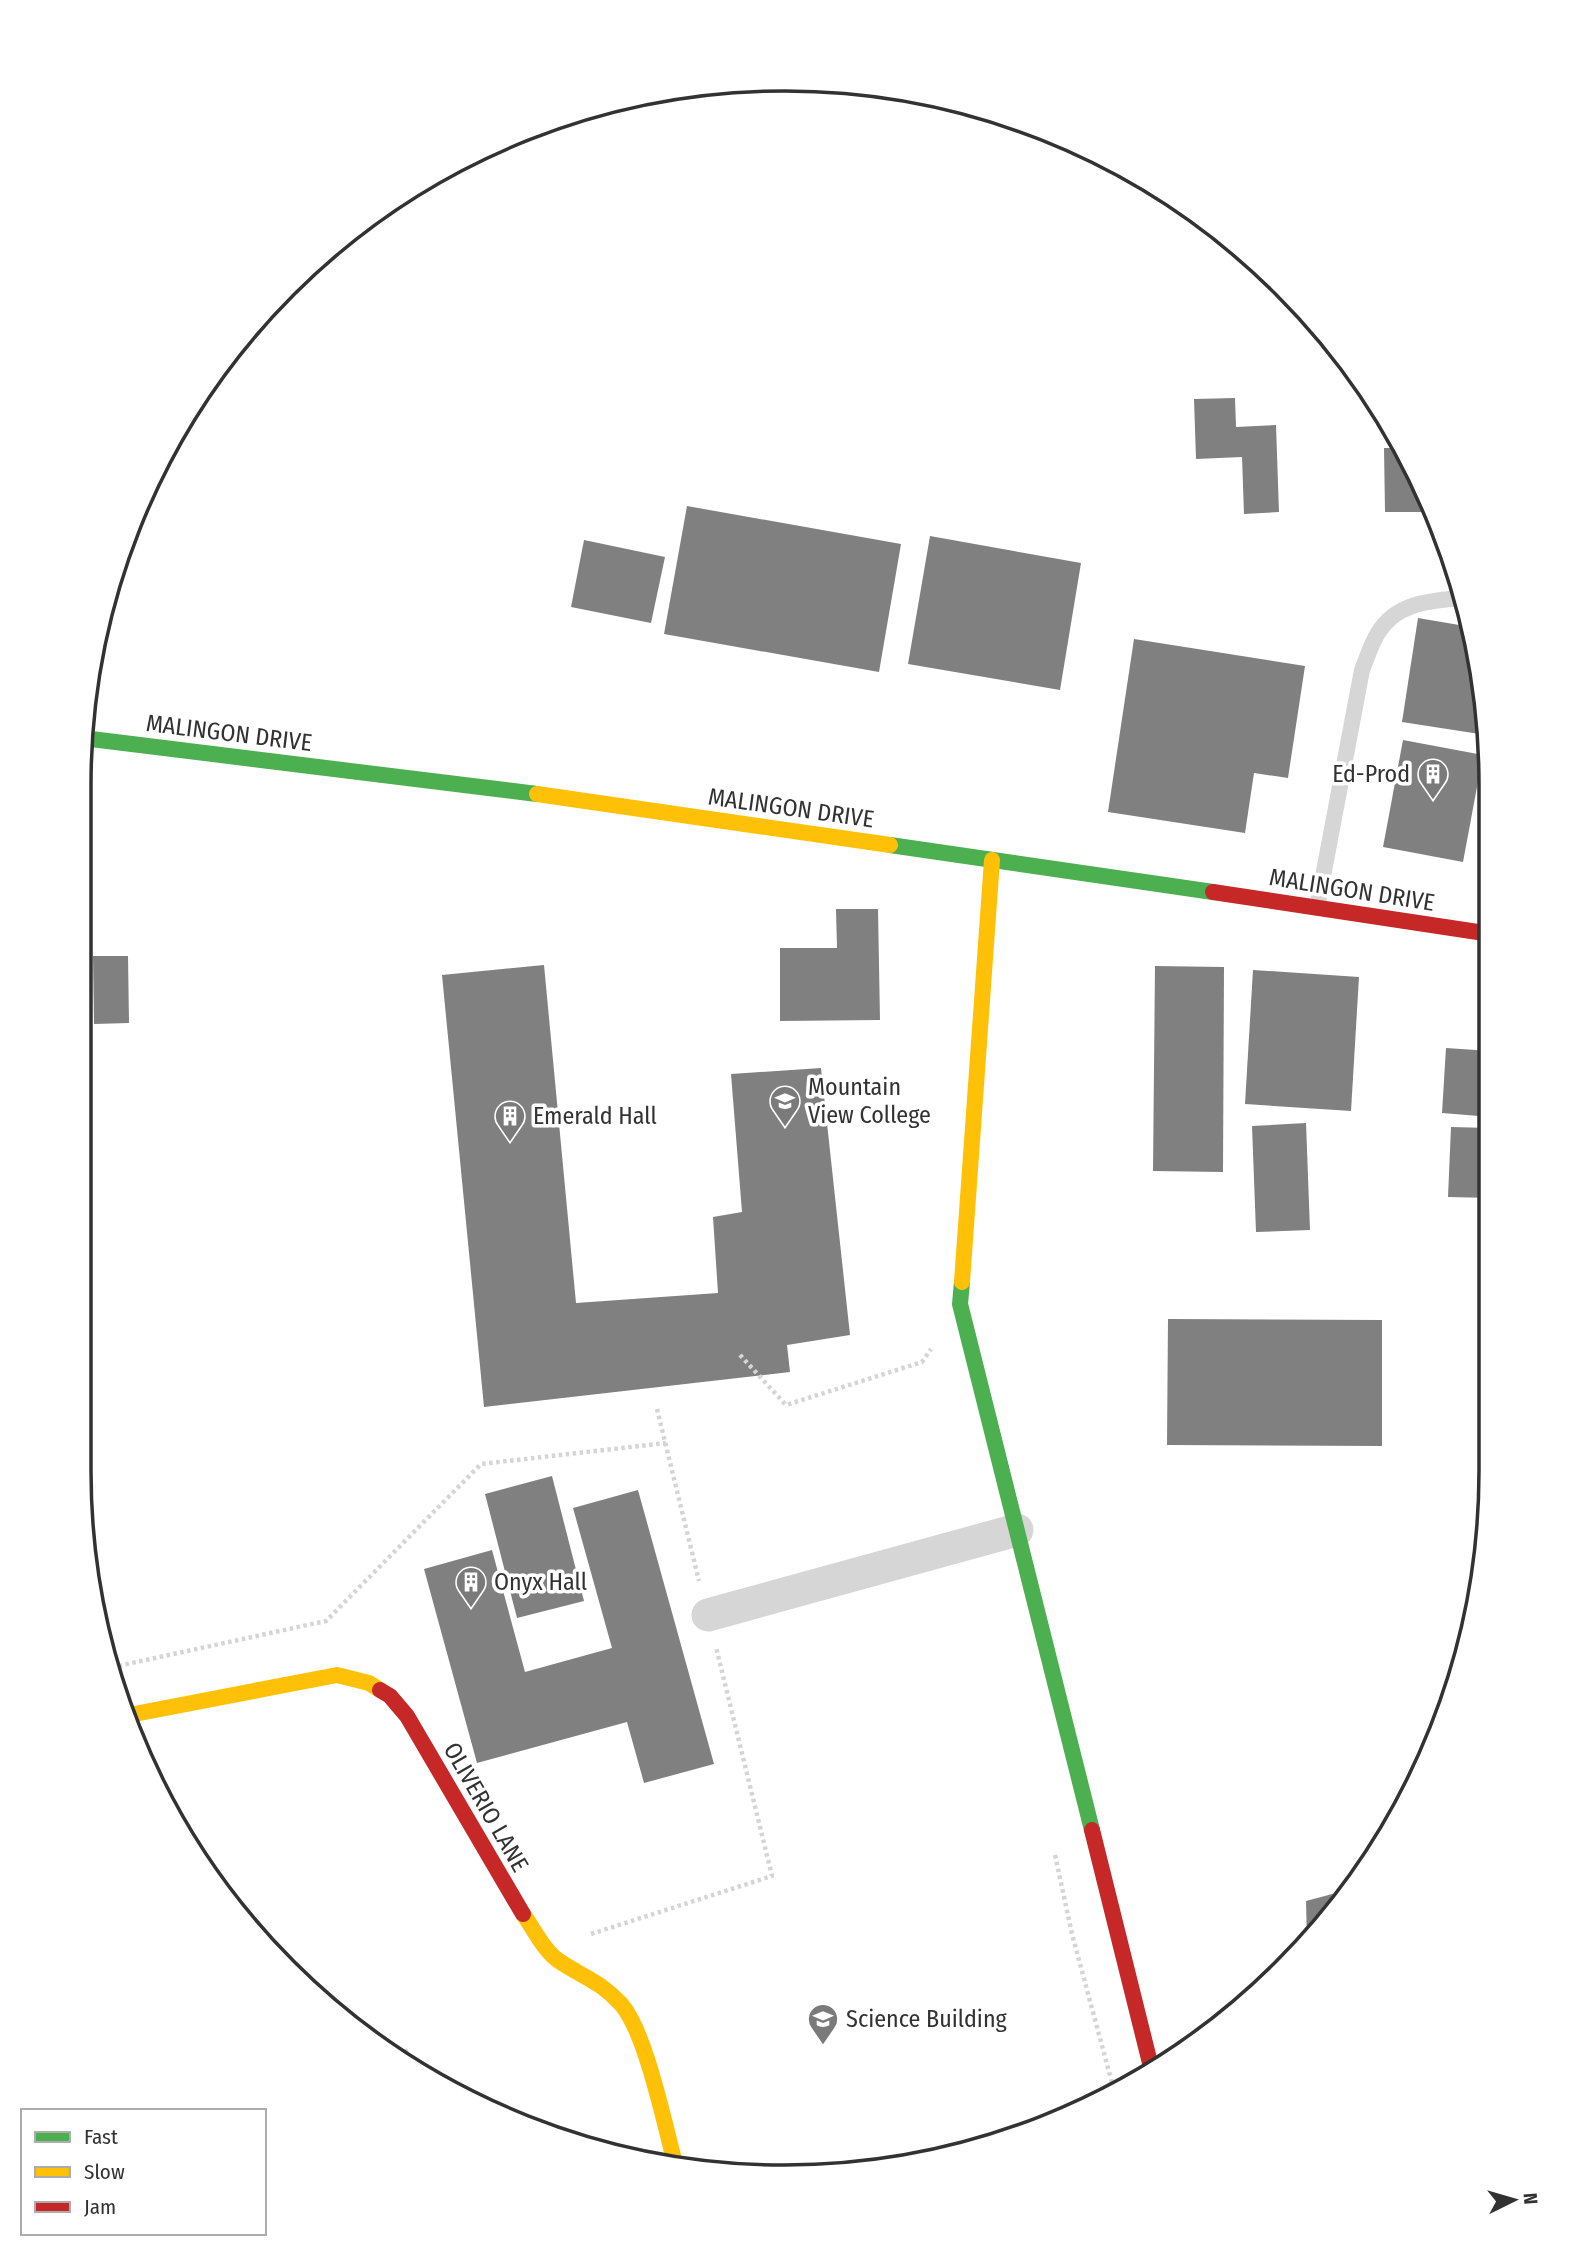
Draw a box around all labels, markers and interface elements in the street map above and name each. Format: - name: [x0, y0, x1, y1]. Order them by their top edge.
- street label: MALINGON DRIVE: [144, 709, 314, 757]
- building icon: Ed-Prod: [1416, 757, 1450, 801]
- place label: Ed-Prod: [1332, 760, 1410, 788]
- street label: MALINGON DRIVE: [706, 783, 876, 833]
- street label: MALINGON DRIVE: [1267, 863, 1437, 917]
- place label: Mountain View College: [808, 1073, 931, 1129]
- school or university icon: Mountain View College: [768, 1084, 802, 1128]
- building icon: Emerald Hall: [493, 1099, 527, 1143]
- place label: Emerald Hall: [533, 1102, 657, 1130]
- building icon: Onyx Hall: [454, 1565, 488, 1609]
- place label: Onyx Hall: [494, 1568, 587, 1596]
- street label: OLIVERIO LANE: [438, 1737, 534, 1877]
- school or university icon: Science Building: [806, 2002, 840, 2046]
- place label: Science Building: [846, 2005, 1008, 2033]
- legend: [21, 2109, 266, 2235]
- text: Fast: [84, 2124, 118, 2150]
- text: Slow: [84, 2159, 125, 2185]
- north arrow: [1479, 2165, 1549, 2235]
- text: N: [1518, 2192, 1542, 2205]
- text: Jam: [84, 2194, 116, 2220]

